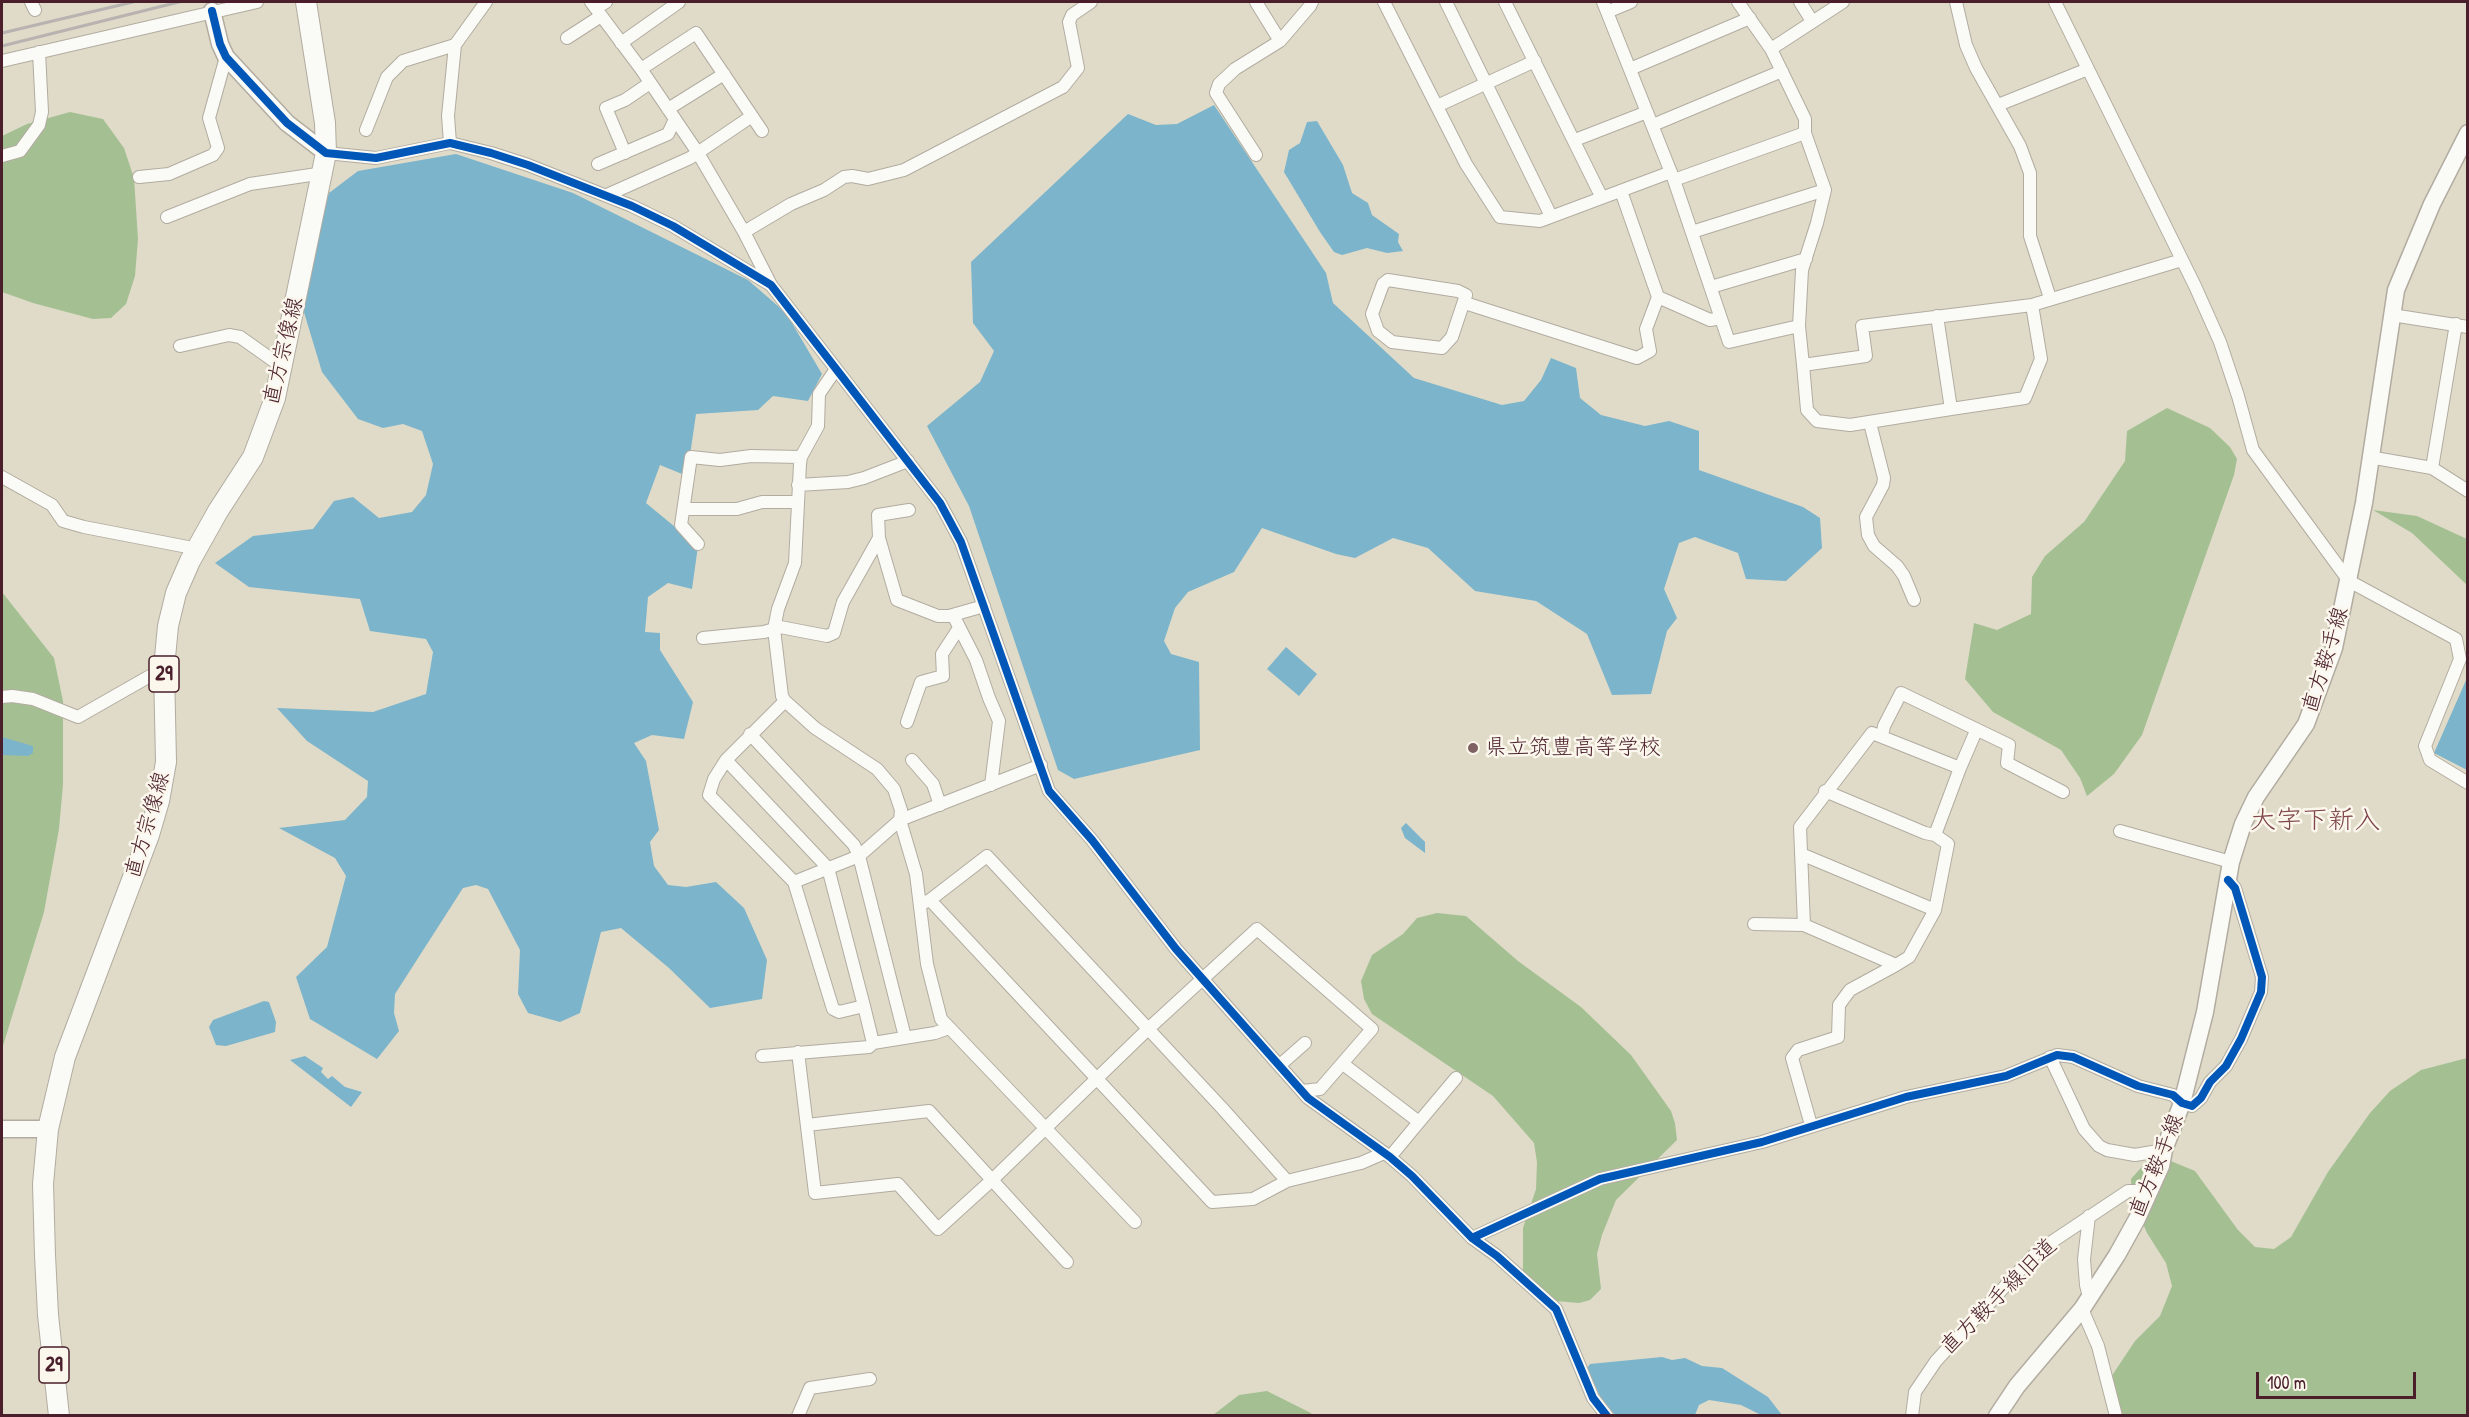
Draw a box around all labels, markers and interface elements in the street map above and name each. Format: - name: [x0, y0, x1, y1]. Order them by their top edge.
- street label: 直方宗像線: [259, 294, 309, 408]
- street label: 直方鞍手線: [2297, 604, 2355, 716]
- road number: 29: [149, 656, 179, 692]
- place label: 県立筑豊高等学校: [1485, 735, 1661, 761]
- marker: 県立筑豊高等学校: [1466, 741, 1480, 755]
- street label: 直方宗像線: [120, 768, 176, 882]
- district label: 大字下新入: [2250, 805, 2380, 837]
- street label: 直方鞍手線: [2124, 1110, 2190, 1222]
- street label: 直方鞍手線旧道: [1935, 1233, 2063, 1361]
- road number: 29: [39, 1347, 69, 1383]
- scale bar: [2259, 1360, 2420, 1398]
- text: 100 m: [2267, 1370, 2306, 1395]

